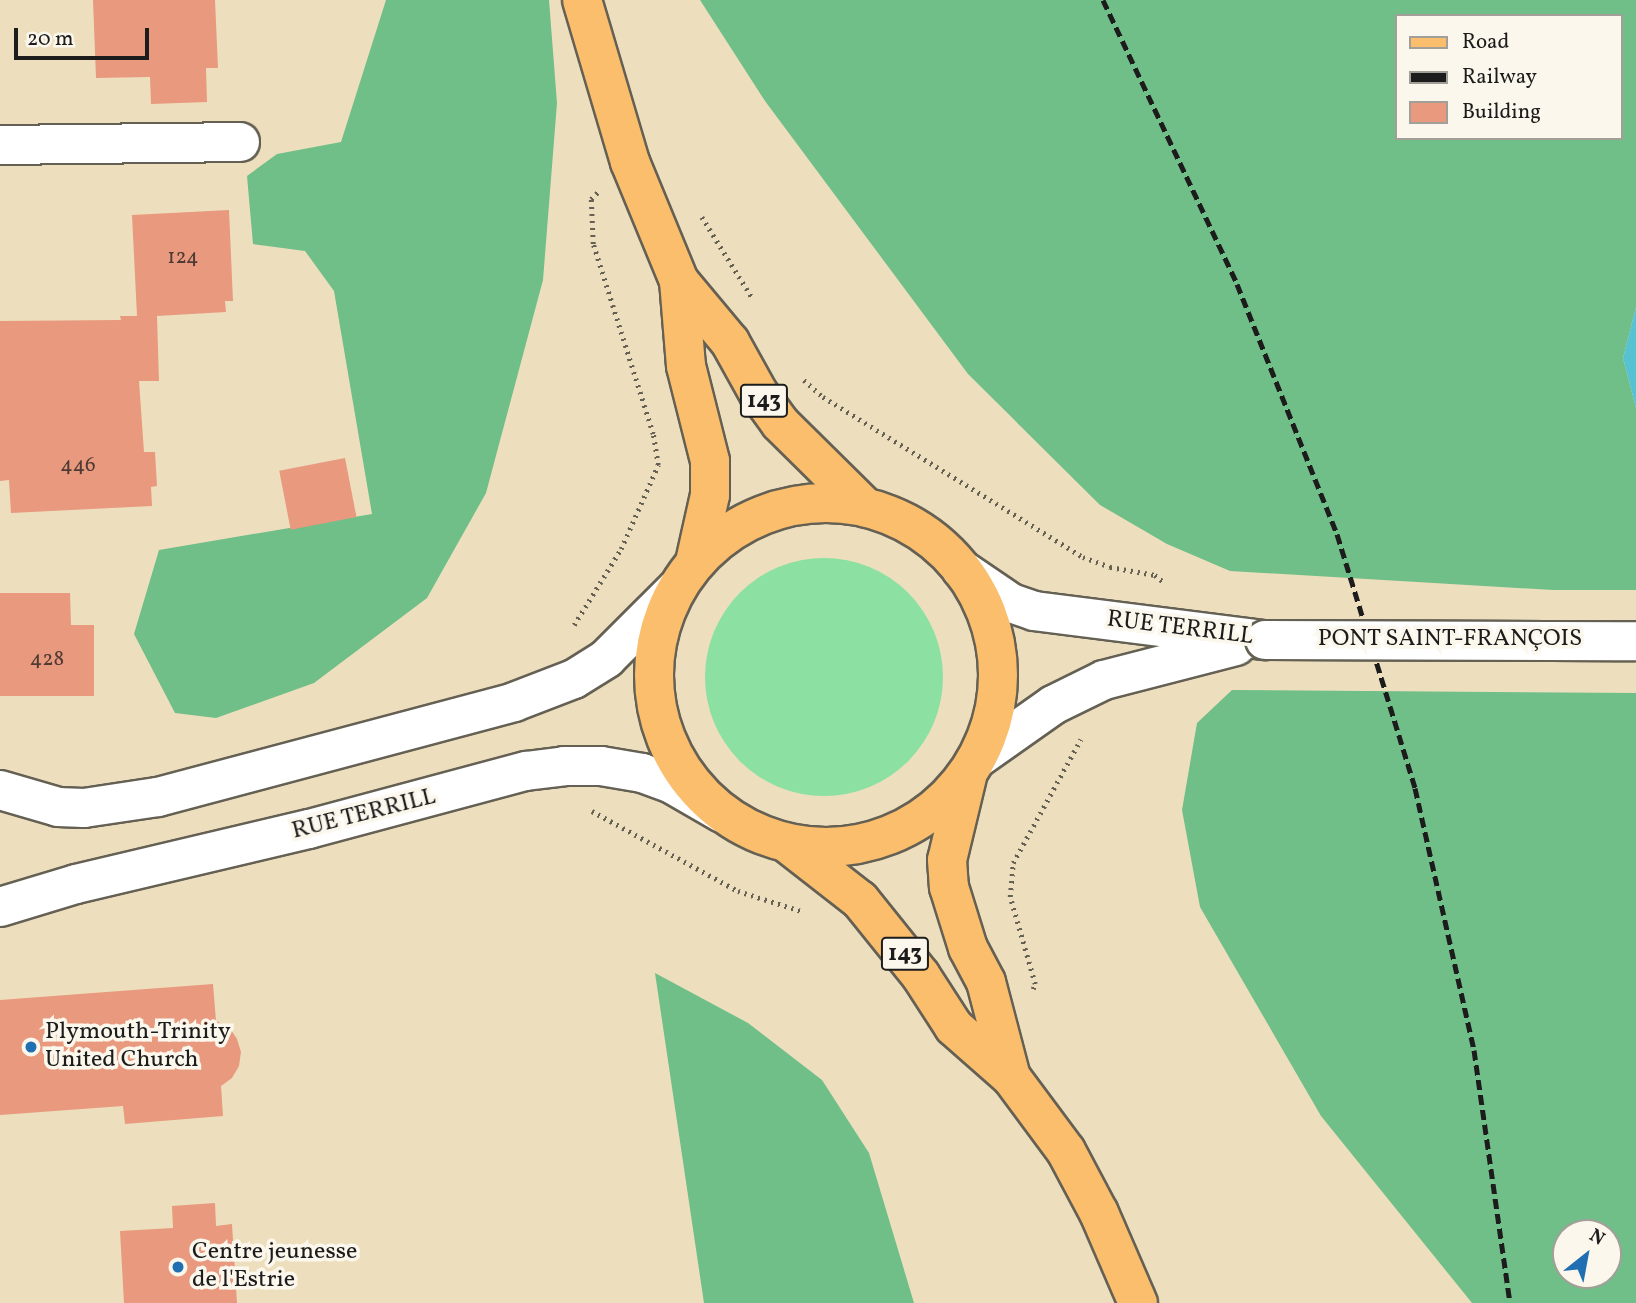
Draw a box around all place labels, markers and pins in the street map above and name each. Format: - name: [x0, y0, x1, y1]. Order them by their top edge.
- place label: Plymouth-Trinity United Church: [45, 1019, 231, 1075]
- marker: Plymouth-Trinity United Church: [23, 1039, 39, 1055]
- place label: Centre jeunesse de l'Estrie: [192, 1239, 357, 1295]
- marker: Centre jeunesse de l'Estrie: [170, 1259, 186, 1275]

